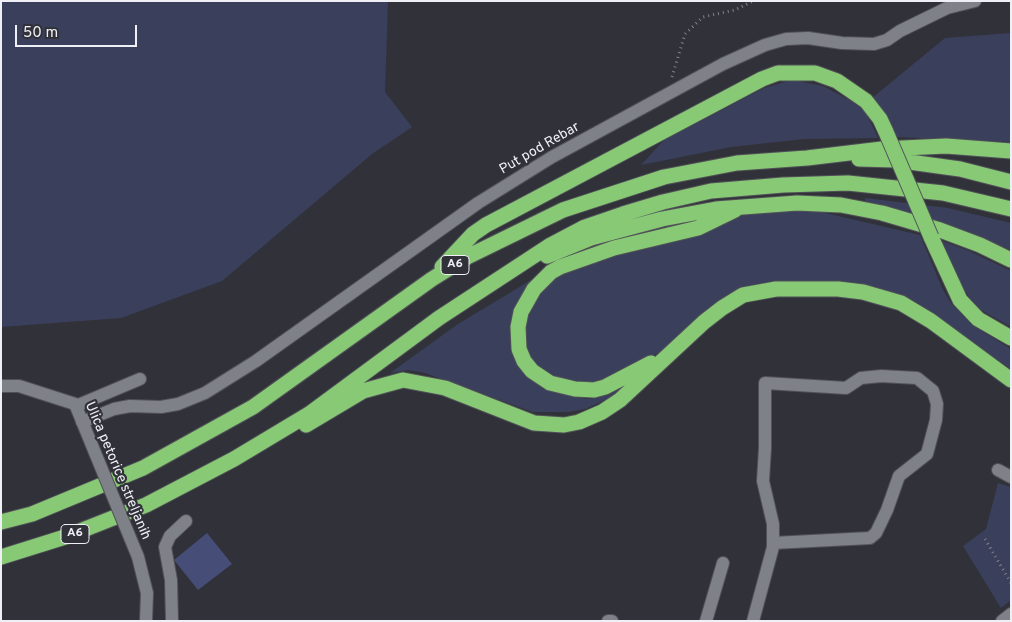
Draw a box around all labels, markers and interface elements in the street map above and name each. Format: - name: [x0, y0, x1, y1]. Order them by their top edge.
- scale bar: [18, 15, 140, 47]
- text: 50 m: [23, 24, 58, 43]
- street label: Put pod Rebar: [497, 119, 583, 179]
- road number: A6: [441, 256, 469, 274]
- street label: Ulica petorice streljanih: [80, 400, 154, 542]
- road number: A6: [61, 524, 89, 544]

